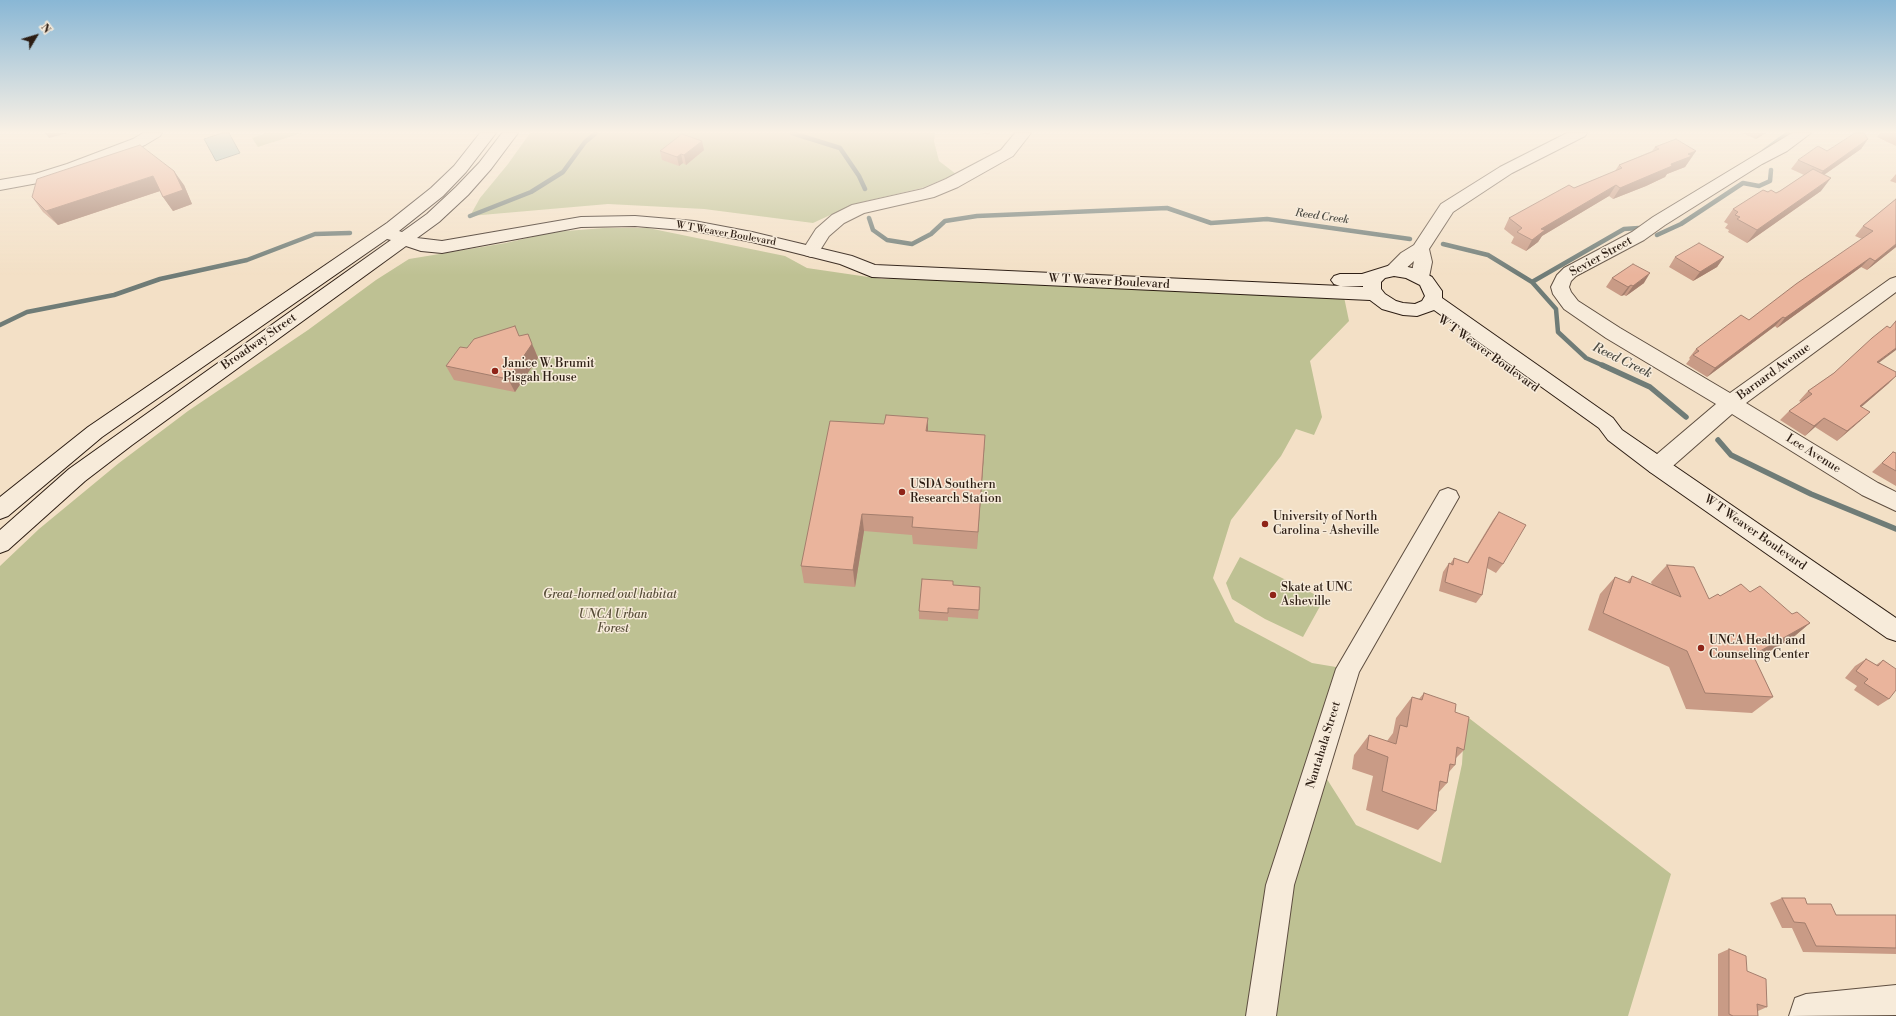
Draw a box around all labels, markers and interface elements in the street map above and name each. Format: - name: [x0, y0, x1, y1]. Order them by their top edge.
- north arrow: [16, 16, 56, 56]
- text: N: [37, 21, 54, 36]
- water label: Reed Creek: [1294, 207, 1350, 227]
- street label: W T Weaver Boulevard: [675, 219, 777, 249]
- street label: Sevier Street: [1567, 234, 1635, 280]
- street label: W T Weaver Boulevard: [1048, 272, 1170, 292]
- street label: Broadway Street: [219, 311, 299, 373]
- street label: W T Weaver Boulevard: [1435, 312, 1541, 396]
- water label: Reed Creek: [1590, 340, 1654, 382]
- street label: Barnard Avenue: [1735, 341, 1813, 403]
- place label: Janice W. Brumit Pisgah House: [503, 357, 594, 385]
- marker: Janice W. Brumit Pisgah House: [490, 366, 500, 376]
- street label: Lee Avenue: [1783, 431, 1843, 477]
- place label: USDA Southern Research Station: [910, 478, 1002, 506]
- marker: USDA Southern Research Station: [897, 487, 907, 497]
- street label: W T Weaver Boulevard: [1701, 492, 1809, 574]
- place label: University of North Carolina - Asheville: [1273, 510, 1379, 538]
- marker: University of North Carolina - Asheville: [1260, 519, 1270, 529]
- place label: Skate at UNC Asheville: [1281, 581, 1352, 609]
- park label: Great-horned owl habitat: [543, 588, 677, 602]
- marker: Skate at UNC Asheville: [1268, 590, 1278, 600]
- park label: UNCA Urban Forest: [579, 608, 647, 636]
- place label: UNCA Health and Counseling Center: [1709, 634, 1809, 662]
- marker: UNCA Health and Counseling Center: [1696, 643, 1706, 653]
- street label: Nantahala Street: [1304, 700, 1344, 790]

